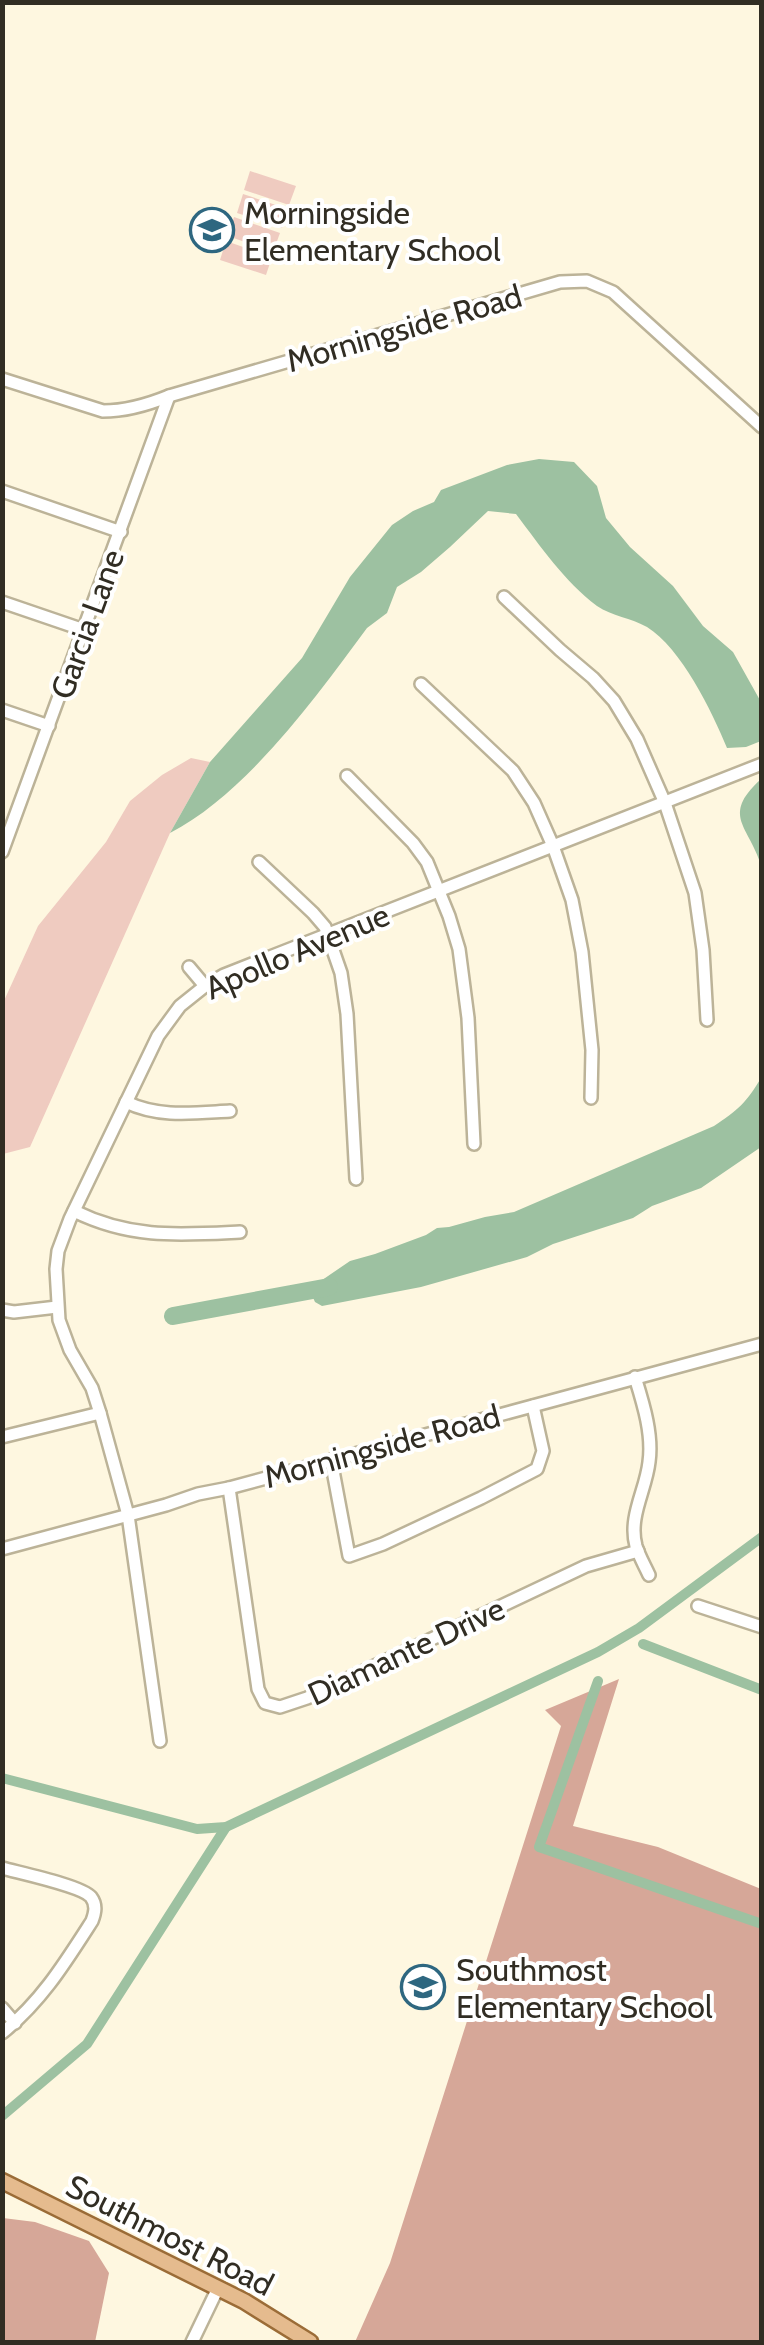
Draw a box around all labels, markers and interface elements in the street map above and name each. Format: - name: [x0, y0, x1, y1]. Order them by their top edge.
- place label: Morningside Elementary School: [244, 193, 501, 269]
- school or university icon: Morningside Elementary School: [189, 207, 235, 253]
- street label: Morningside Road: [282, 276, 526, 380]
- street label: Garcia Lane: [42, 544, 132, 704]
- street label: Apollo Avenue: [199, 895, 395, 1007]
- street label: Morningside Road: [260, 1396, 504, 1496]
- street label: Diamante Drive: [302, 1588, 510, 1714]
- place label: Southmost Elementary School: [456, 1950, 713, 2026]
- school or university icon: Southmost Elementary School: [400, 1964, 446, 2010]
- street label: Southmost Road: [60, 2166, 280, 2304]

